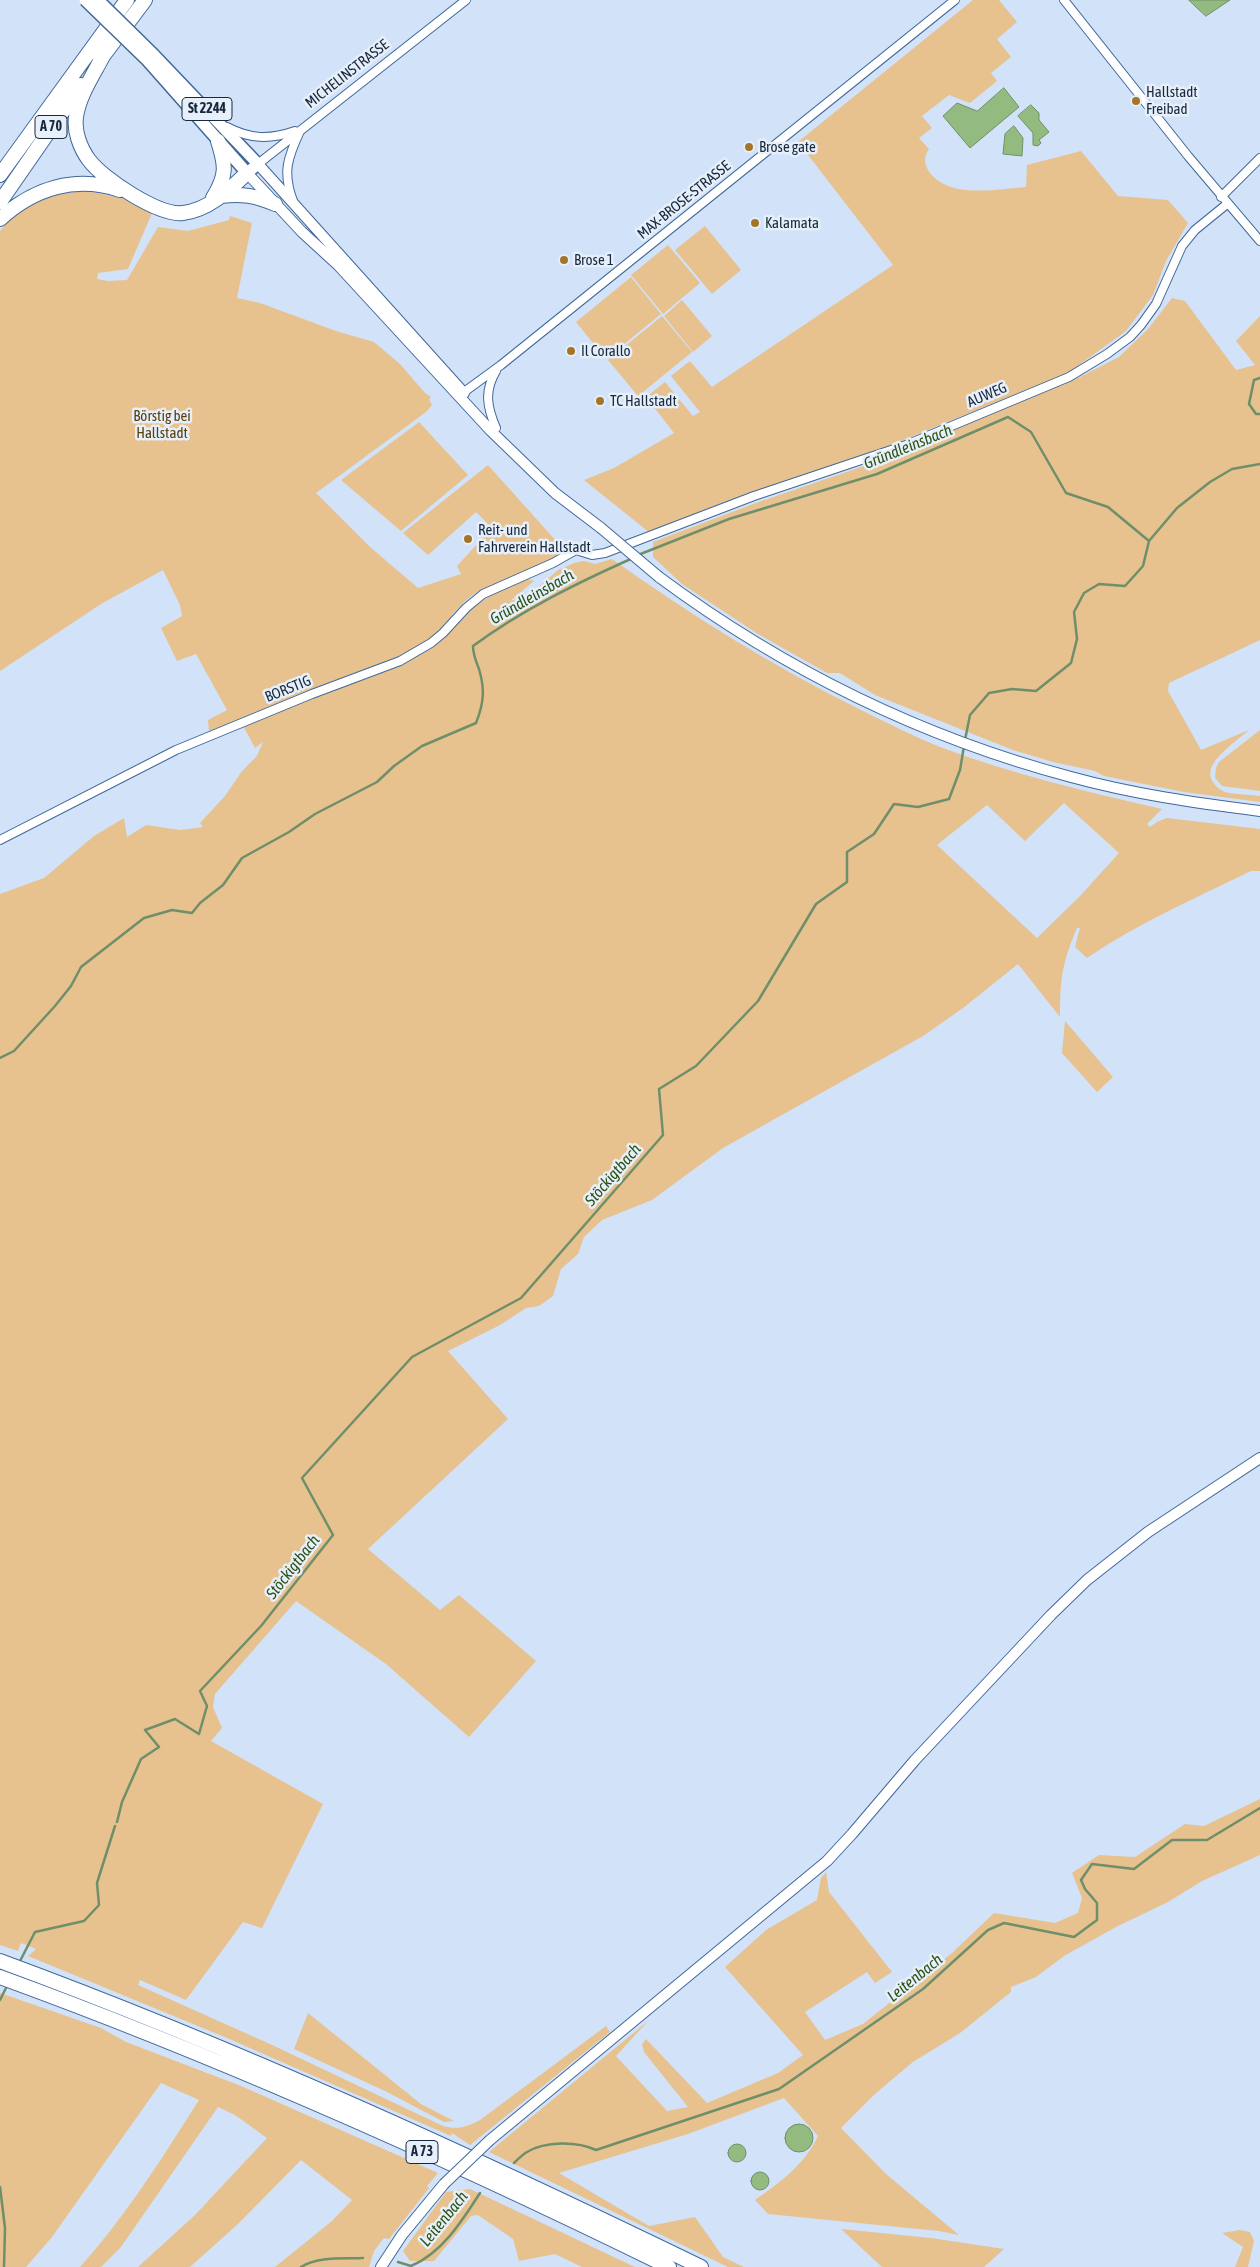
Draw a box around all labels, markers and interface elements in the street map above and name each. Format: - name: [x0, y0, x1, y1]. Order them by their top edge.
- street label: MICHELINSTRASSE: [302, 36, 392, 112]
- place label: Hallstadt Freibad: [1146, 83, 1198, 118]
- marker: Hallstadt Freibad: [1130, 95, 1142, 107]
- road number: St 2244: [182, 98, 232, 120]
- road number: A 70: [35, 115, 67, 138]
- place label: Brose gate: [759, 138, 816, 156]
- marker: Brose gate: [743, 141, 755, 153]
- street label: MAX-BROSE-STRASSE: [634, 157, 734, 243]
- place label: Kalamata: [765, 214, 819, 232]
- marker: Kalamata: [749, 217, 761, 229]
- place label: Brose 1: [574, 251, 614, 269]
- marker: Brose 1: [558, 254, 570, 266]
- place label: Il Corallo: [581, 342, 631, 360]
- marker: Il Corallo: [565, 345, 577, 357]
- street label: AUWEG: [964, 379, 1010, 411]
- place label: TC Hallstadt: [610, 392, 677, 410]
- marker: TC Hallstadt: [594, 395, 606, 407]
- park label: Börstig bei Hallstadt: [133, 407, 191, 442]
- water label: Gründleinsbach: [861, 421, 955, 473]
- place label: Reit- und Fahrverein Hallstadt: [478, 521, 591, 556]
- marker: Reit- und Fahrverein Hallstadt: [462, 533, 474, 545]
- water label: Gründleinsbach: [487, 565, 577, 629]
- street label: BORSTIG: [262, 672, 314, 706]
- water label: Stöckigtbach: [581, 1140, 645, 1210]
- water label: Stöckigtbach: [262, 1531, 324, 1603]
- water label: Leitenbach: [884, 1950, 946, 2006]
- road number: A 73: [406, 2140, 438, 2164]
- water label: Leitenbach: [416, 2188, 472, 2250]

